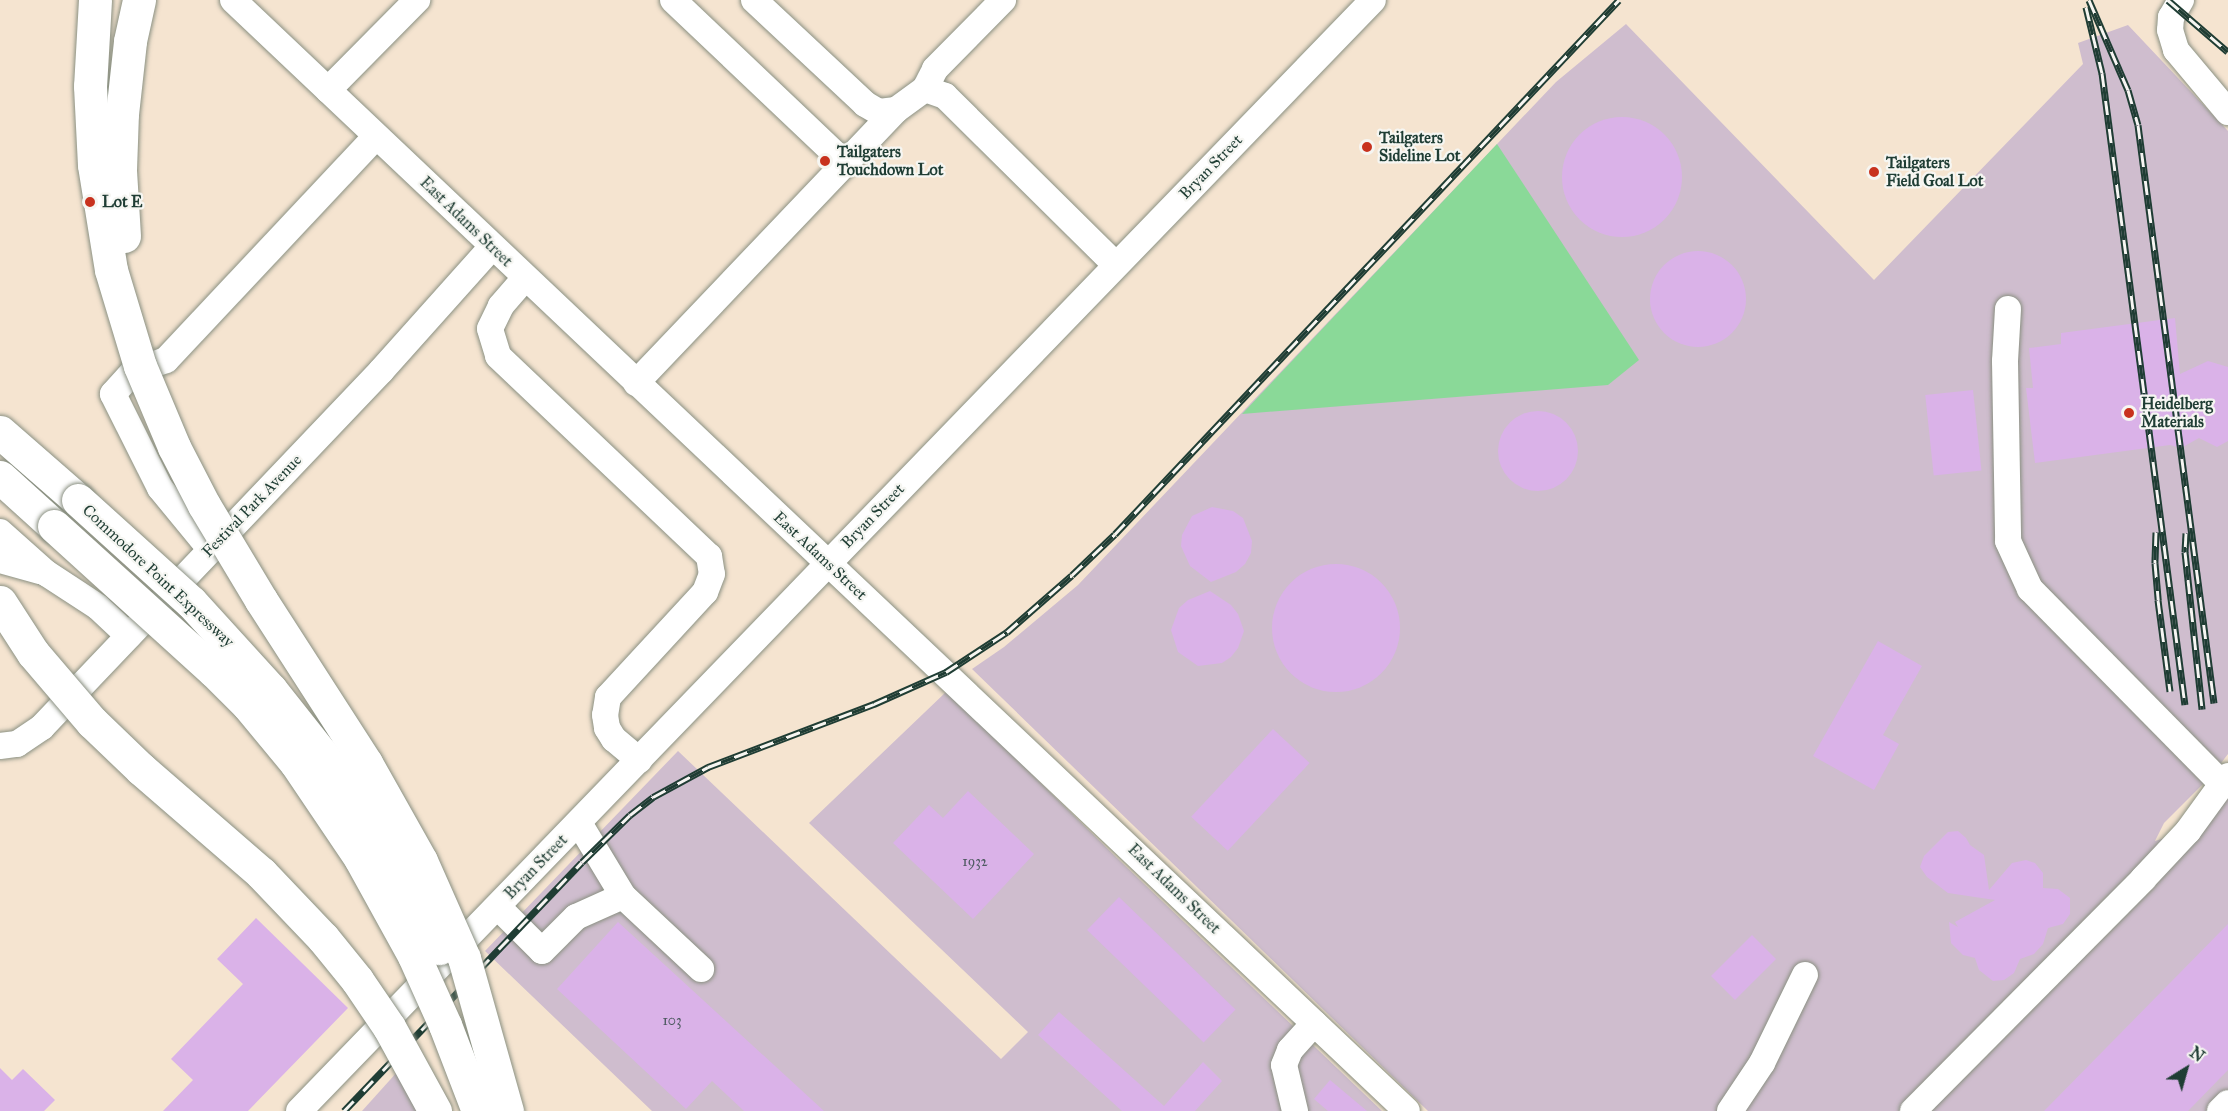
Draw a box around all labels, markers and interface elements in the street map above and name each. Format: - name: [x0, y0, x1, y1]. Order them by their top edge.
- place label: Tailgaters Sideline Lot: [1379, 128, 1460, 166]
- street label: Bryan Street: [1175, 131, 1247, 203]
- marker: Tailgaters Sideline Lot: [1360, 140, 1374, 154]
- place label: Tailgaters Touchdown Lot: [837, 142, 943, 180]
- place label: Tailgaters Field Goal Lot: [1886, 153, 1983, 191]
- marker: Tailgaters Touchdown Lot: [818, 154, 832, 168]
- marker: Tailgaters Field Goal Lot: [1867, 165, 1881, 179]
- street label: East Adams Street: [416, 173, 516, 271]
- place label: Lot E: [102, 192, 143, 212]
- marker: Lot E: [83, 195, 97, 209]
- place label: Heidelberg Materials: [2141, 394, 2213, 432]
- marker: Heidelberg Materials: [2122, 406, 2136, 420]
- street label: Festival Park Avenue: [198, 451, 306, 561]
- street label: Bryan Street: [837, 480, 909, 552]
- street label: Commodore Point Expressway: [78, 501, 238, 651]
- street label: East Adams Street: [769, 508, 871, 604]
- street label: Bryan Street: [500, 831, 572, 903]
- street label: East Adams Street: [1124, 840, 1224, 938]
- house number: 1932: [962, 854, 988, 870]
- house number: 103: [662, 1013, 682, 1029]
- north arrow: [2156, 1039, 2216, 1099]
- text: N: [2186, 1043, 2208, 1066]

